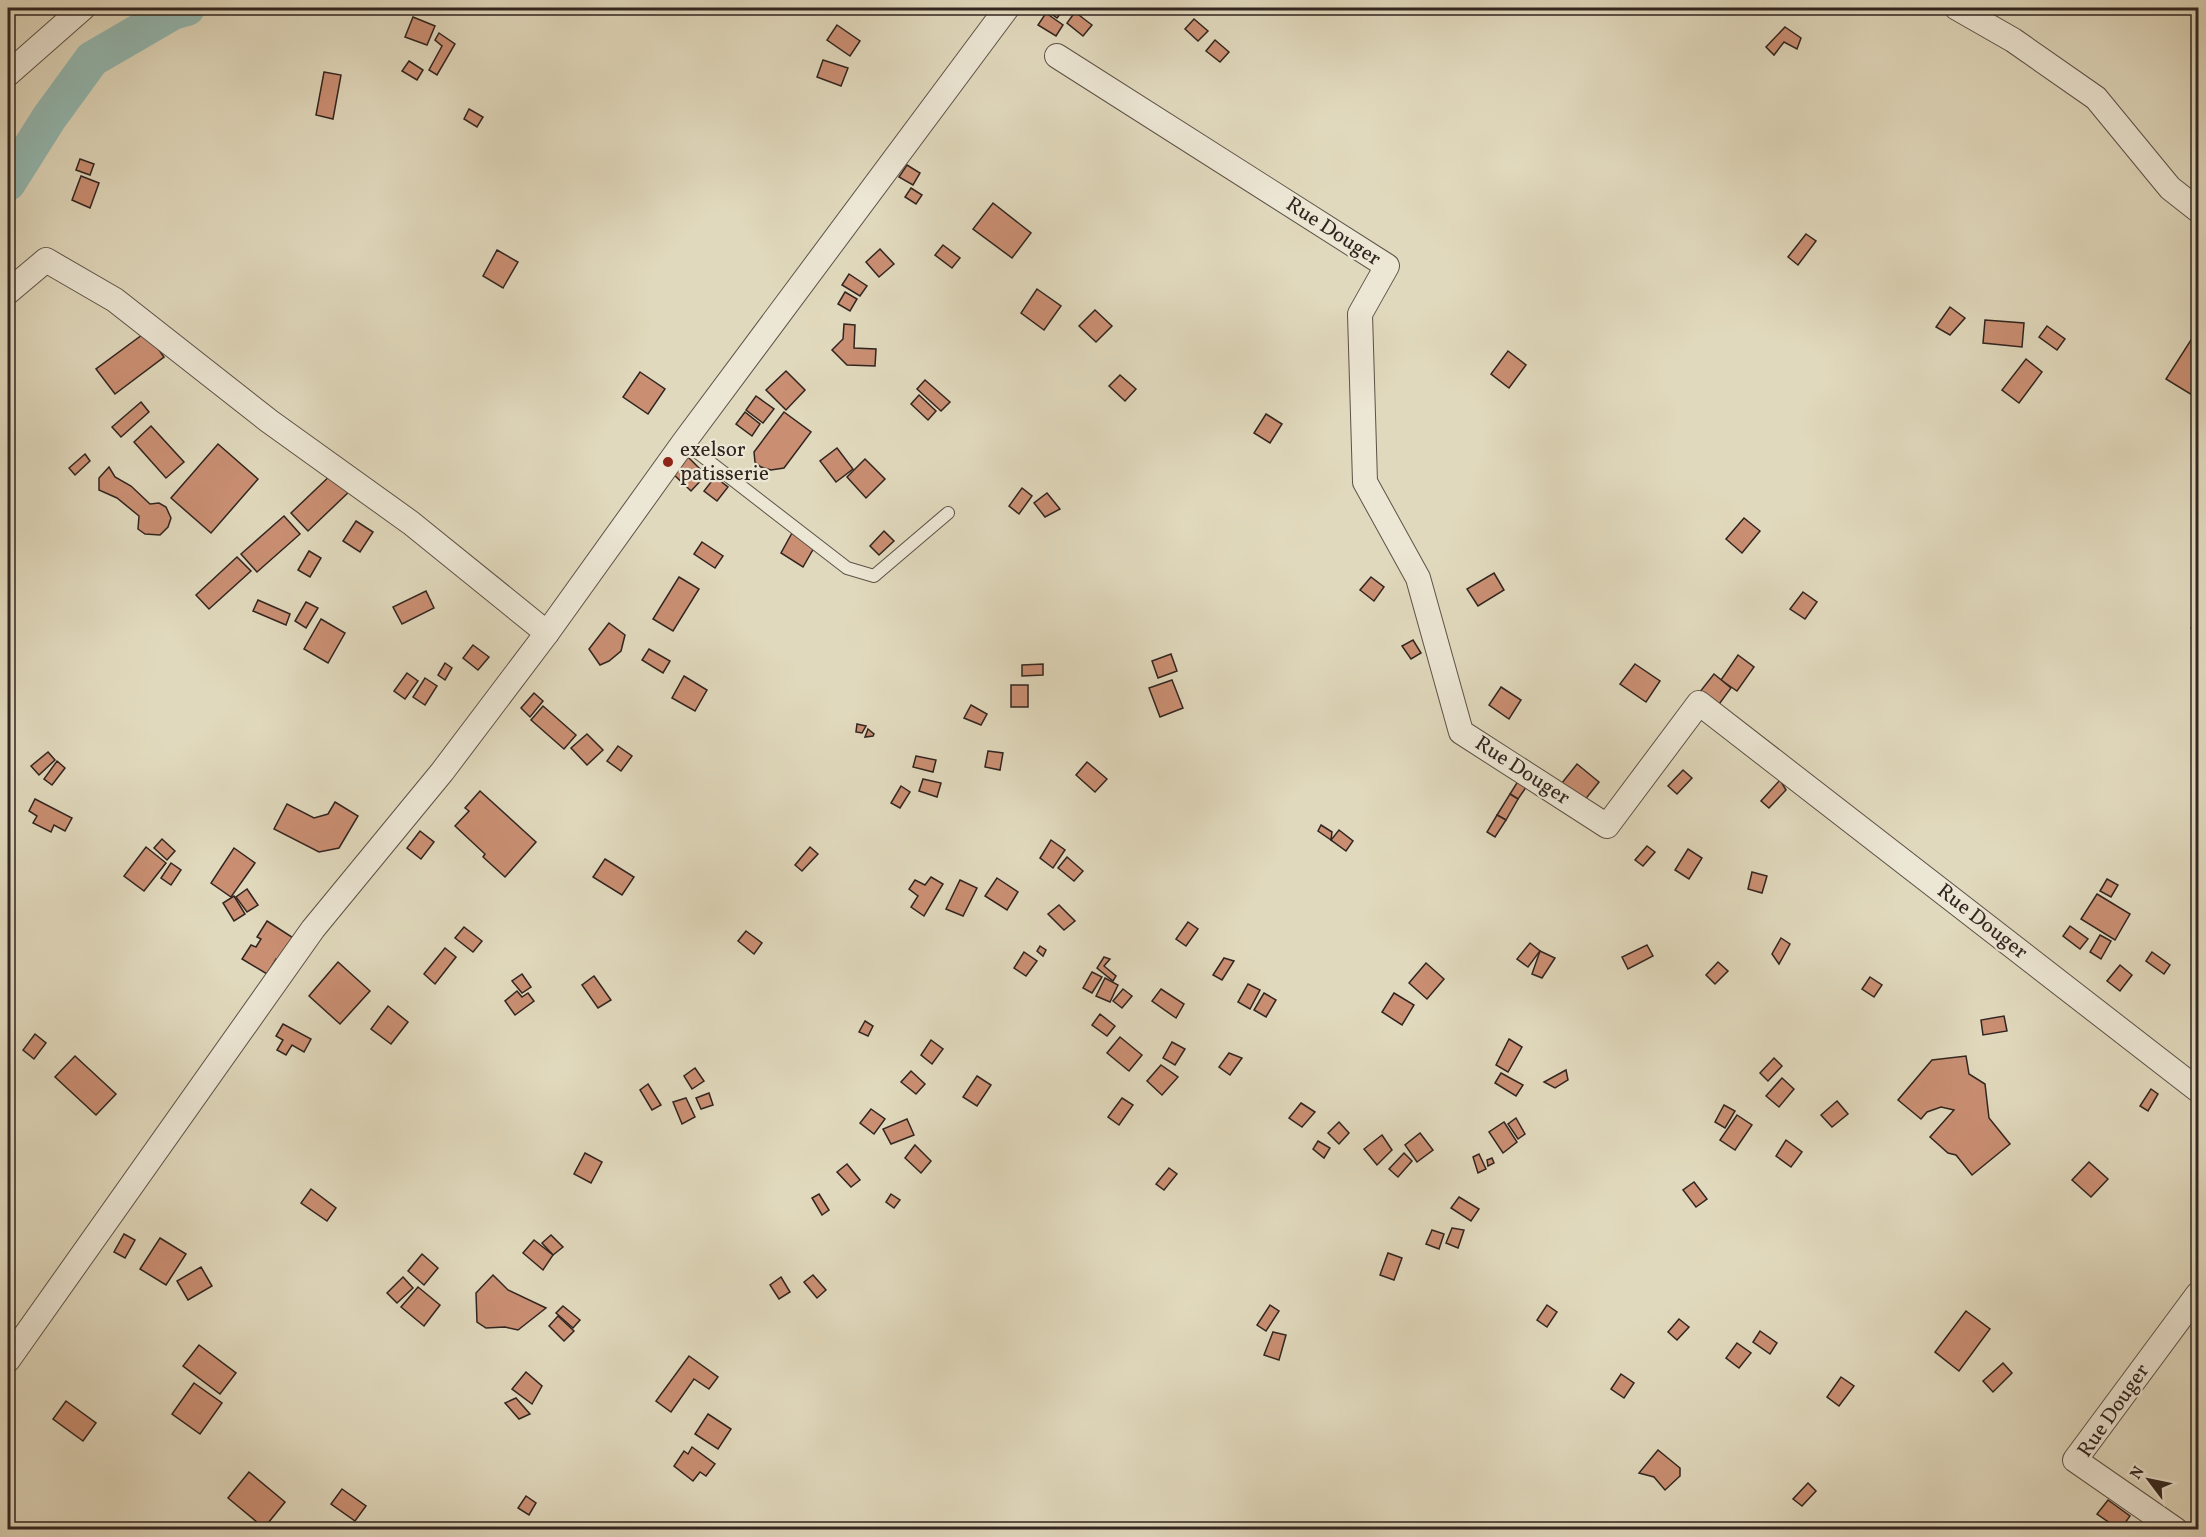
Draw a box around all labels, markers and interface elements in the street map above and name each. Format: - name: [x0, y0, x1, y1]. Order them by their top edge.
- street label: Rue Douger: [1280, 190, 1386, 274]
- place label: exelsor patisserie: [680, 436, 769, 489]
- marker: exelsor patisserie: [661, 455, 675, 469]
- street label: Rue Douger: [1469, 729, 1575, 813]
- street label: Rue Douger: [1930, 877, 2034, 967]
- street label: Rue Douger: [2071, 1358, 2157, 1464]
- north arrow: [2119, 1450, 2179, 1510]
- text: N: [2126, 1462, 2151, 1484]

